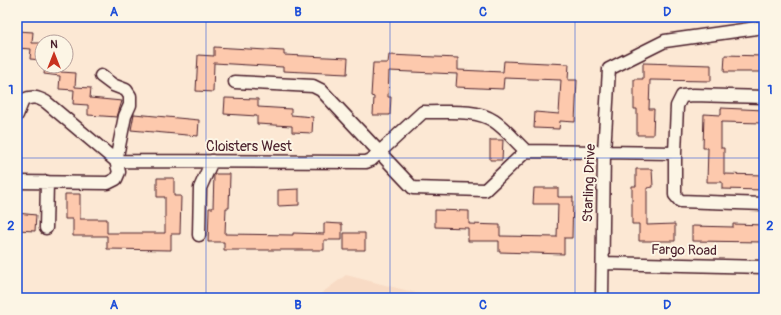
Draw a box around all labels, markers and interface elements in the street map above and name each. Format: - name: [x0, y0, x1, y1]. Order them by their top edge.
- text: A: [110, 4, 119, 20]
- text: B: [294, 4, 302, 20]
- text: C: [479, 4, 487, 20]
- text: D: [663, 4, 671, 20]
- north arrow: [34, 34, 74, 74]
- text: N: [50, 38, 58, 51]
- text: 1: [8, 82, 14, 98]
- text: 1: [767, 82, 773, 98]
- street label: Cloisters West: [206, 138, 292, 155]
- street label: Starling Drive: [579, 143, 599, 223]
- text: 2: [7, 218, 15, 234]
- text: 2: [766, 218, 774, 234]
- street label: Fargo Road: [651, 241, 717, 259]
- text: A: [110, 297, 119, 313]
- text: B: [294, 297, 302, 313]
- text: C: [479, 297, 487, 313]
- text: D: [663, 297, 671, 313]

